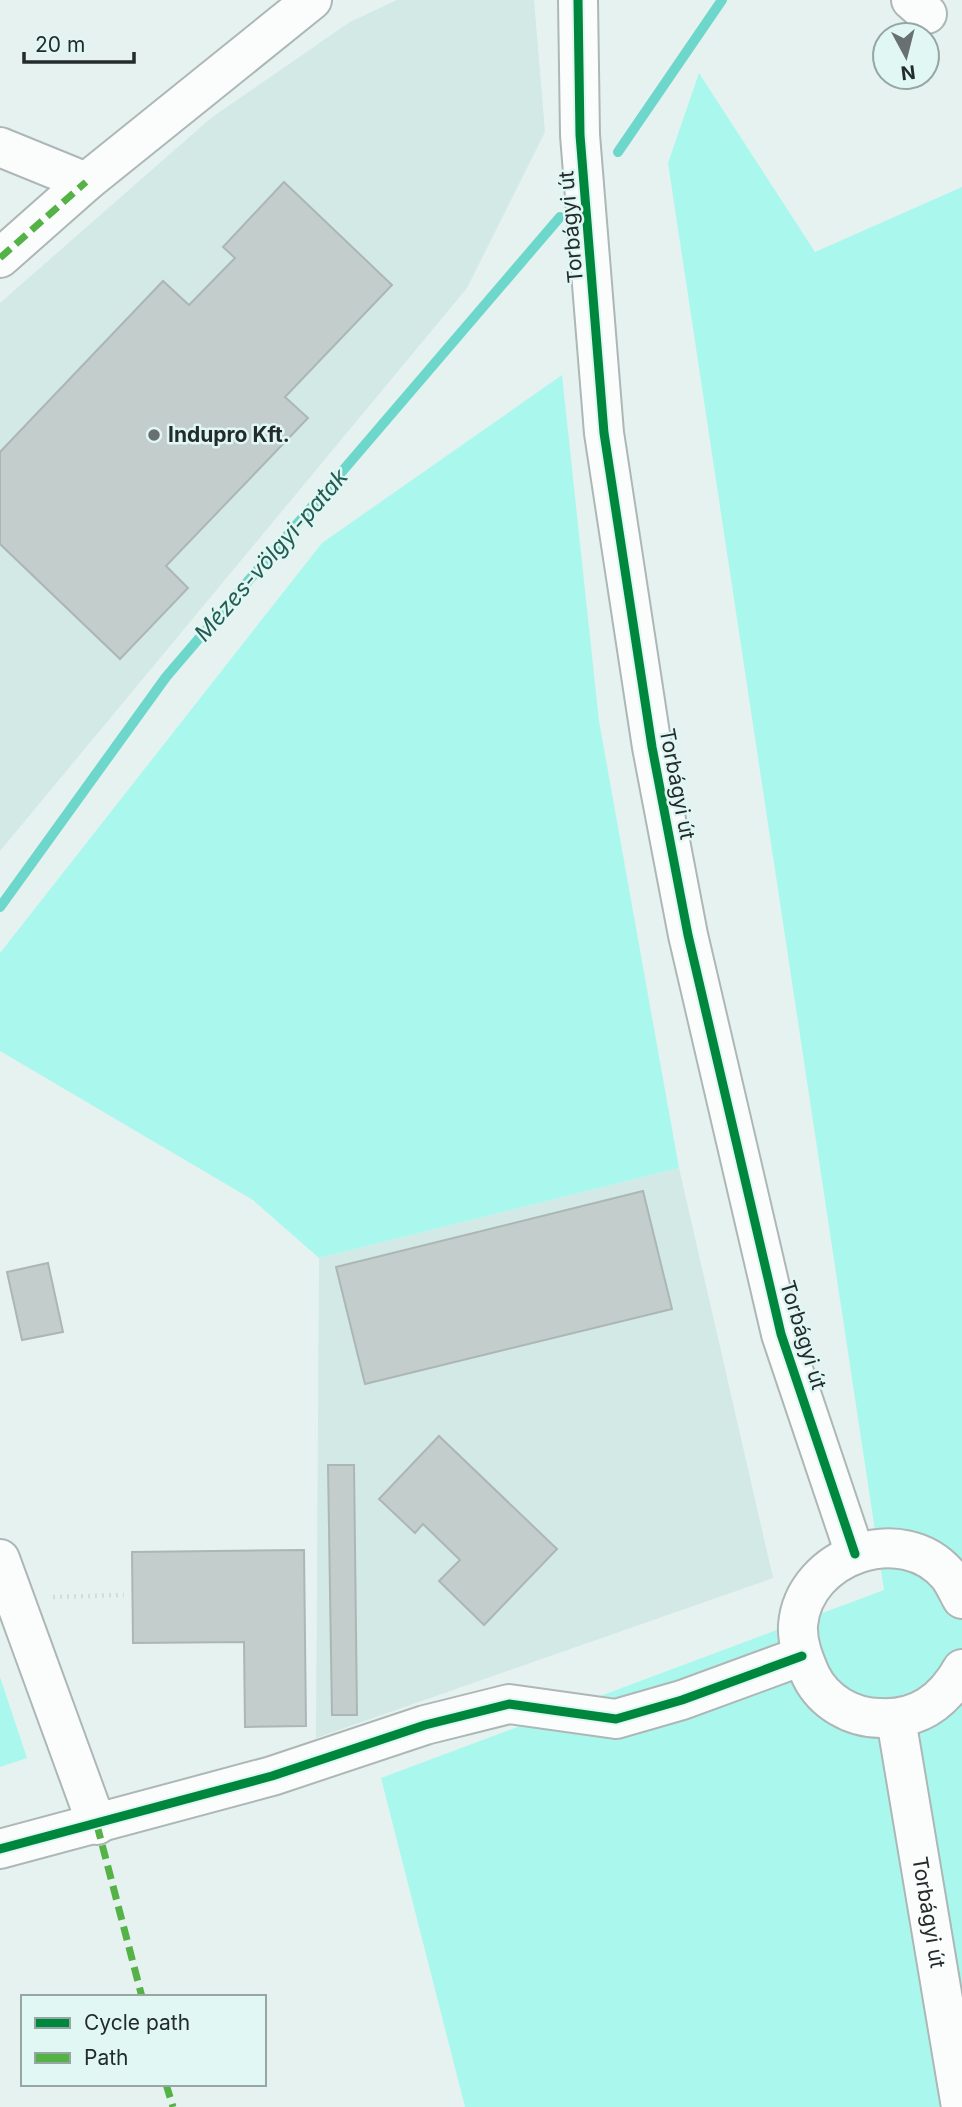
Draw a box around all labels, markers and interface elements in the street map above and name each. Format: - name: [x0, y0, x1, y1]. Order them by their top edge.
- scale bar: [24, 21, 135, 65]
- north arrow: [871, 21, 941, 91]
- text: 20 m: [35, 32, 85, 57]
- text: N: [899, 60, 917, 85]
- street label: Torbágyi út: [553, 170, 588, 284]
- place label: Indupro Kft.: [168, 422, 290, 447]
- marker: Indupro Kft.: [146, 427, 162, 443]
- water label: Mézes-völgyi-patak: [188, 463, 354, 647]
- street label: Torbágyi út: [654, 726, 701, 842]
- street label: Torbágyi út: [775, 1277, 832, 1392]
- street label: Torbágyi út: [907, 1855, 951, 1970]
- legend: [21, 1995, 266, 2086]
- text: Cycle path: [84, 2010, 190, 2035]
- text: Path: [84, 2045, 129, 2070]

